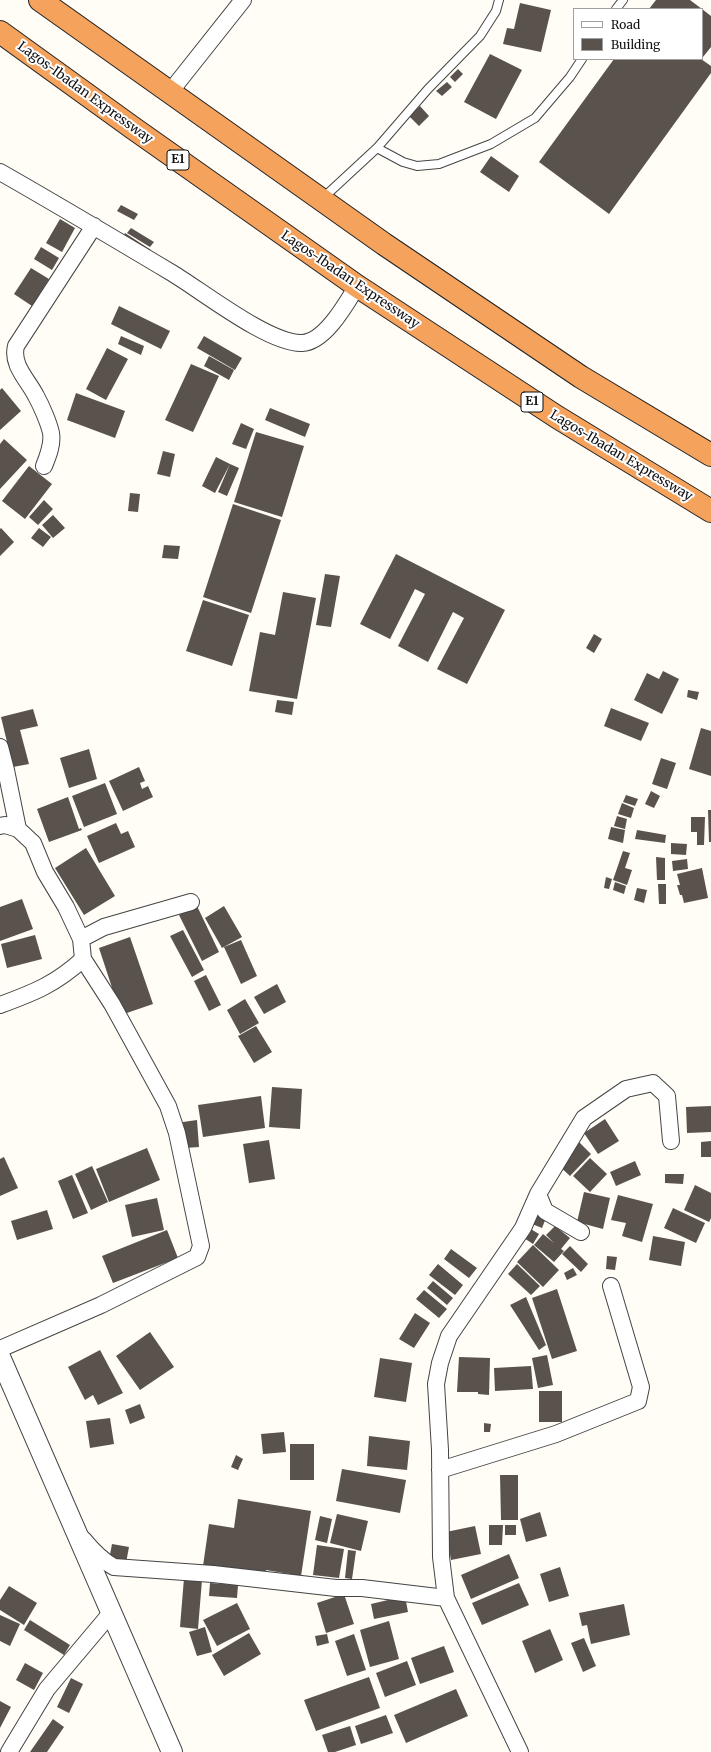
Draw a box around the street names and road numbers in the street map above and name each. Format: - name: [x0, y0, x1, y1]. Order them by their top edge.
- street label: Lagos-Ibadan Expressway: [14, 39, 156, 147]
- road number: E1: [167, 150, 189, 170]
- street label: Lagos-Ibadan Expressway: [278, 228, 422, 332]
- road number: E1: [521, 392, 543, 412]
- street label: Lagos-Ibadan Expressway: [547, 407, 695, 505]

